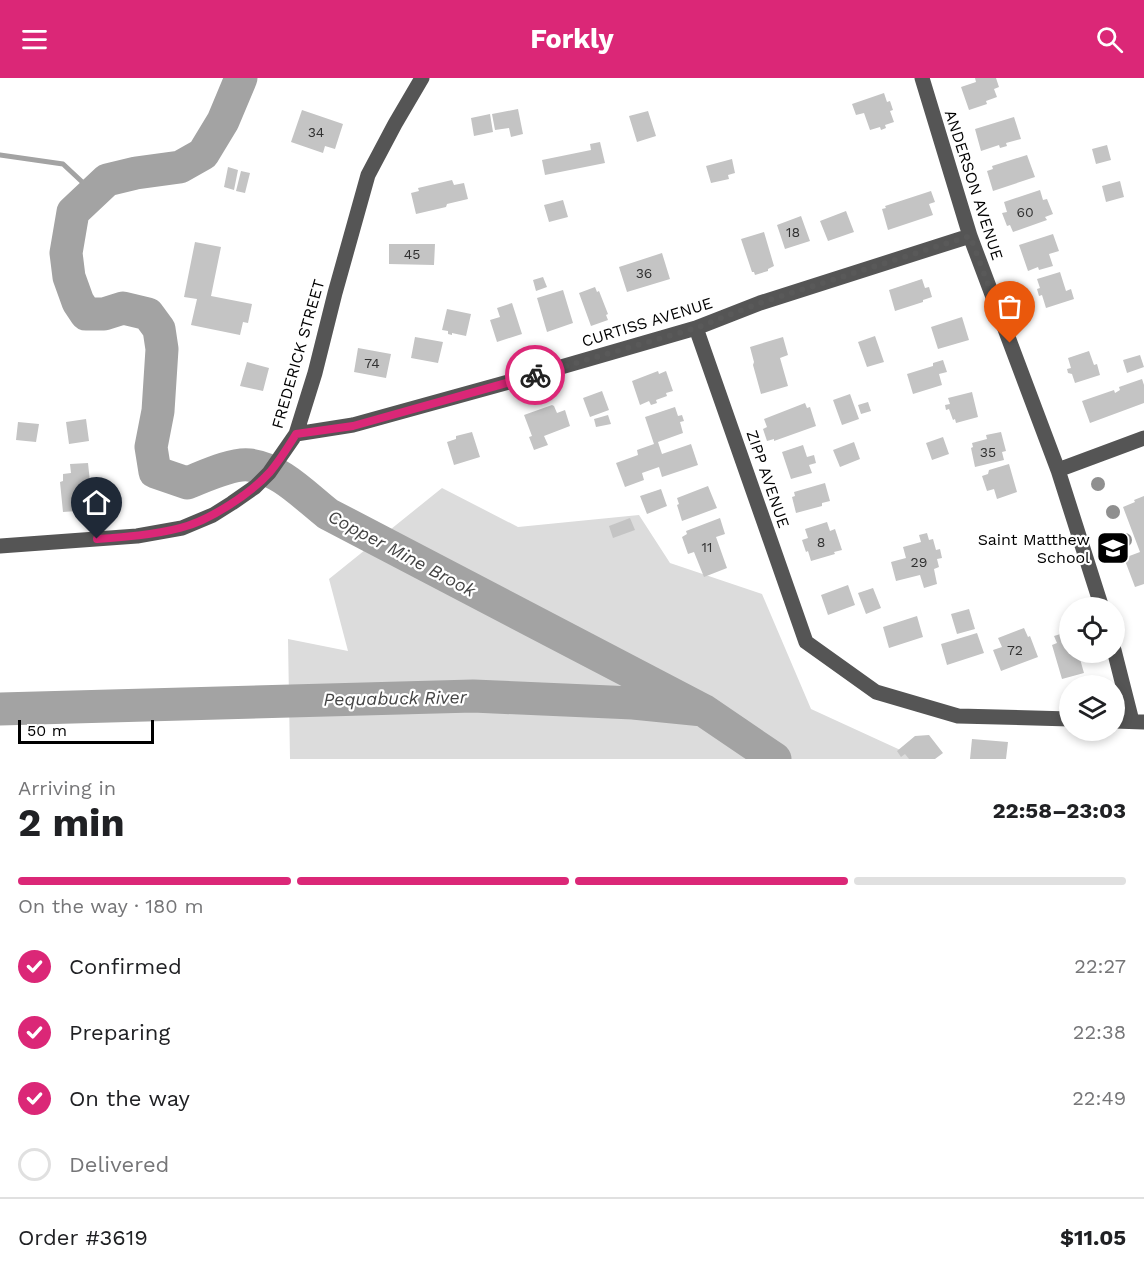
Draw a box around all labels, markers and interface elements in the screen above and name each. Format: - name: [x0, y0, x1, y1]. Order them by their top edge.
- icon: menu: [18, 23, 51, 56]
- text: Forkly: [530, 23, 614, 55]
- icon: search: [1093, 23, 1126, 56]
- street label: ANDERSON AVENUE: [941, 107, 1007, 263]
- house number: 34: [308, 124, 324, 140]
- house number: 60: [1016, 204, 1034, 220]
- house number: 18: [786, 224, 800, 240]
- house number: 45: [404, 246, 420, 262]
- house number: 36: [636, 265, 652, 281]
- street label: FREDERICK STREET: [268, 277, 329, 431]
- pin: [984, 281, 1035, 343]
- icon: bag: [993, 290, 1026, 323]
- street label: CURTISS AVENUE: [579, 293, 715, 351]
- courier: [505, 345, 565, 405]
- house number: 74: [364, 355, 380, 371]
- icon: bike: [519, 359, 552, 392]
- street label: ZIPP AVENUE: [742, 428, 794, 530]
- house number: 35: [980, 444, 996, 460]
- pin: [71, 477, 122, 539]
- icon: home: [80, 486, 113, 519]
- water label: Copper Mine Brook: [325, 505, 480, 601]
- place label: Saint Matthew School: [978, 530, 1090, 567]
- school or university icon: Saint Matthew School: [1095, 530, 1131, 566]
- house number: 8: [817, 534, 825, 550]
- house number: 11: [702, 539, 712, 555]
- house number: 29: [911, 554, 927, 570]
- map controls: [1059, 597, 1125, 741]
- button: locate: [1059, 597, 1125, 663]
- house number: 72: [1007, 642, 1023, 658]
- button: layers: [1059, 675, 1125, 741]
- water label: Pequabuck River: [323, 686, 468, 710]
- scale bar: [18, 717, 154, 744]
- text: 50 m: [27, 721, 67, 740]
- text: Arriving in: [18, 776, 116, 800]
- text: 22:58–23:03: [992, 798, 1126, 823]
- text: 2 min: [18, 800, 125, 845]
- text: On the way · 180 m: [18, 894, 204, 918]
- icon: check: [18, 950, 51, 983]
- text: Confirmed: [69, 954, 182, 979]
- text: 22:27: [1074, 954, 1126, 978]
- icon: check: [18, 1016, 51, 1049]
- text: Preparing: [69, 1020, 170, 1045]
- text: 22:38: [1073, 1020, 1126, 1044]
- icon: check: [18, 1082, 51, 1115]
- text: On the way: [69, 1086, 190, 1111]
- text: 22:49: [1072, 1086, 1126, 1110]
- text: Delivered: [69, 1152, 169, 1177]
- text: Order #3619: [18, 1225, 148, 1250]
- text: $11.05: [1060, 1225, 1126, 1250]

